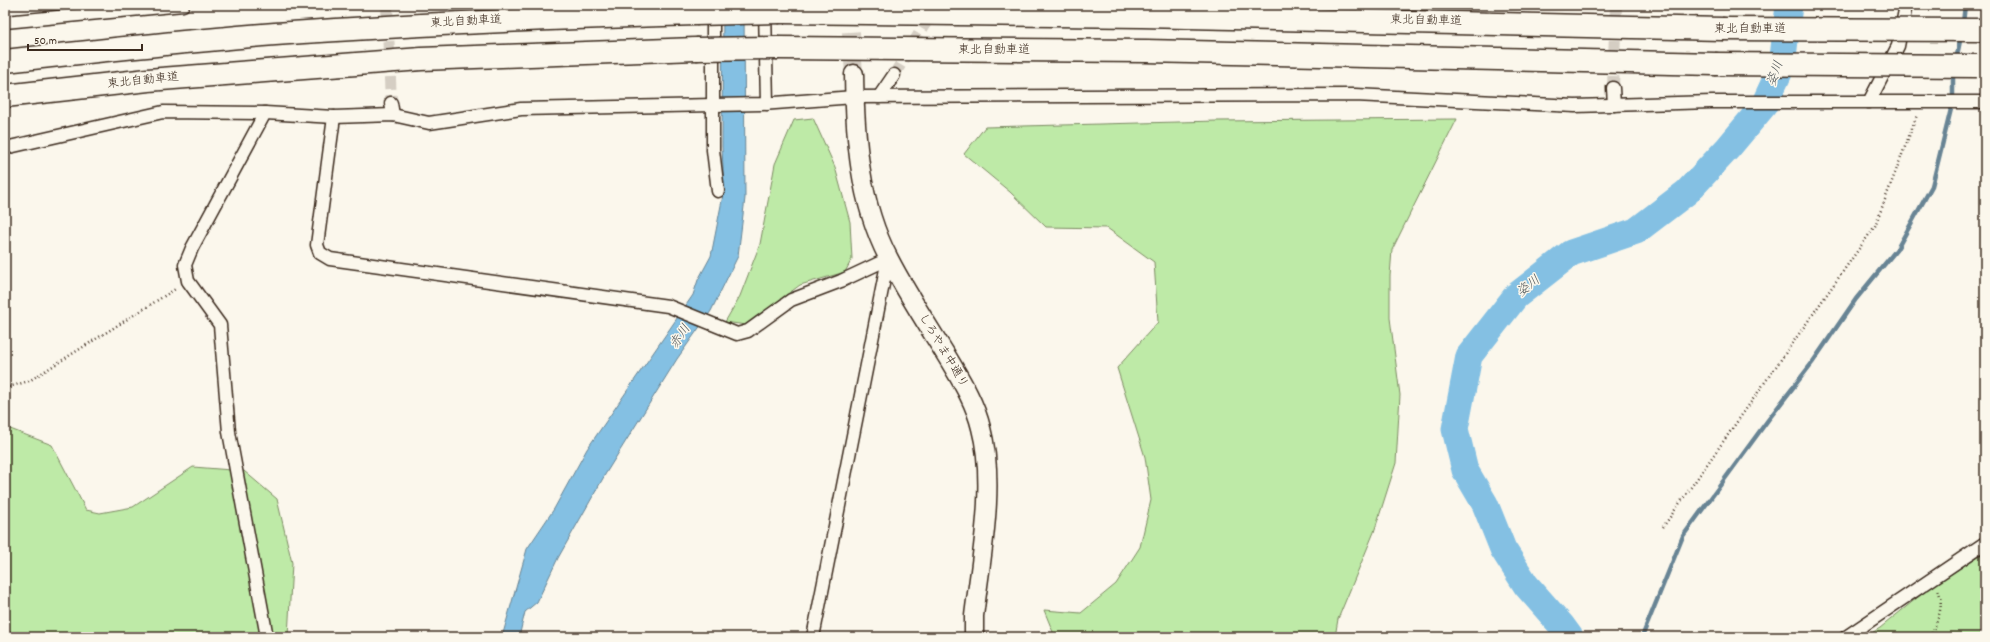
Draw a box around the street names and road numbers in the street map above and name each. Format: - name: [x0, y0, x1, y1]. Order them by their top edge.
- street label: 東北自動車道: [430, 12, 502, 32]
- street label: 東北自動車道: [1390, 12, 1462, 30]
- street label: 東北自動車道: [1714, 21, 1786, 38]
- street label: 東北自動車道: [958, 42, 1030, 59]
- street label: 東北自動車道: [106, 69, 180, 93]
- street label: しろやま中通り: [914, 311, 972, 391]

